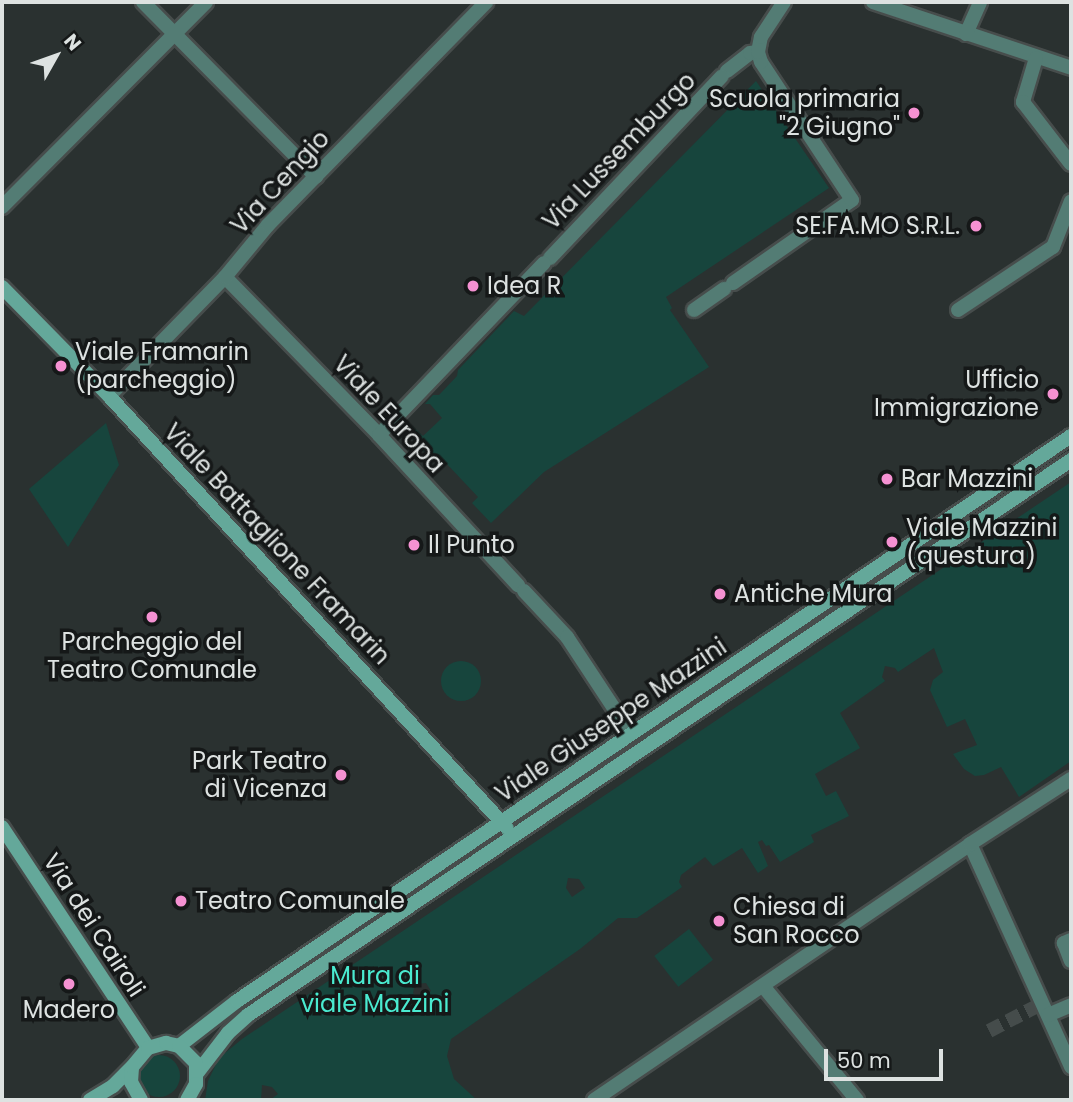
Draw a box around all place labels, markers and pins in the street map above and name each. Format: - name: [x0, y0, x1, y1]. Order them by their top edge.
- place label: Scuola primaria "2 Giugno": [709, 85, 900, 141]
- marker: Scuola primaria "2 Giugno": [906, 105, 922, 121]
- place label: SE.FA.MO S.R.L.: [795, 212, 960, 240]
- marker: SE.FA.MO S.R.L.: [966, 216, 986, 236]
- place label: Idea R: [487, 272, 561, 300]
- marker: Idea R: [465, 278, 481, 294]
- place label: Viale Framarin (parcheggio): [75, 338, 249, 394]
- marker: Viale Framarin (parcheggio): [53, 358, 69, 374]
- place label: Ufficio Immigrazione: [874, 366, 1039, 422]
- marker: Ufficio Immigrazione: [1045, 386, 1061, 402]
- place label: Bar Mazzini: [901, 465, 1033, 493]
- marker: Bar Mazzini: [879, 471, 895, 487]
- place label: Viale Mazzini (questura): [906, 514, 1057, 570]
- place label: Il Punto: [428, 531, 515, 559]
- marker: Viale Mazzini (questura): [884, 534, 900, 550]
- marker: Il Punto: [406, 537, 422, 553]
- place label: Antiche Mura: [734, 580, 893, 608]
- marker: Antiche Mura: [712, 586, 728, 602]
- marker: Parcheggio del Teatro Comunale: [144, 609, 160, 625]
- place label: Parcheggio del Teatro Comunale: [47, 628, 257, 684]
- place label: Park Teatro di Vicenza: [192, 747, 327, 803]
- marker: Park Teatro di Vicenza: [333, 767, 349, 783]
- place label: Teatro Comunale: [195, 887, 405, 915]
- marker: Teatro Comunale: [173, 893, 189, 909]
- place label: Chiesa di San Rocco: [733, 893, 860, 949]
- marker: Chiesa di San Rocco: [711, 913, 727, 929]
- marker: Madero: [61, 976, 77, 992]
- place label: Madero: [23, 996, 115, 1024]

